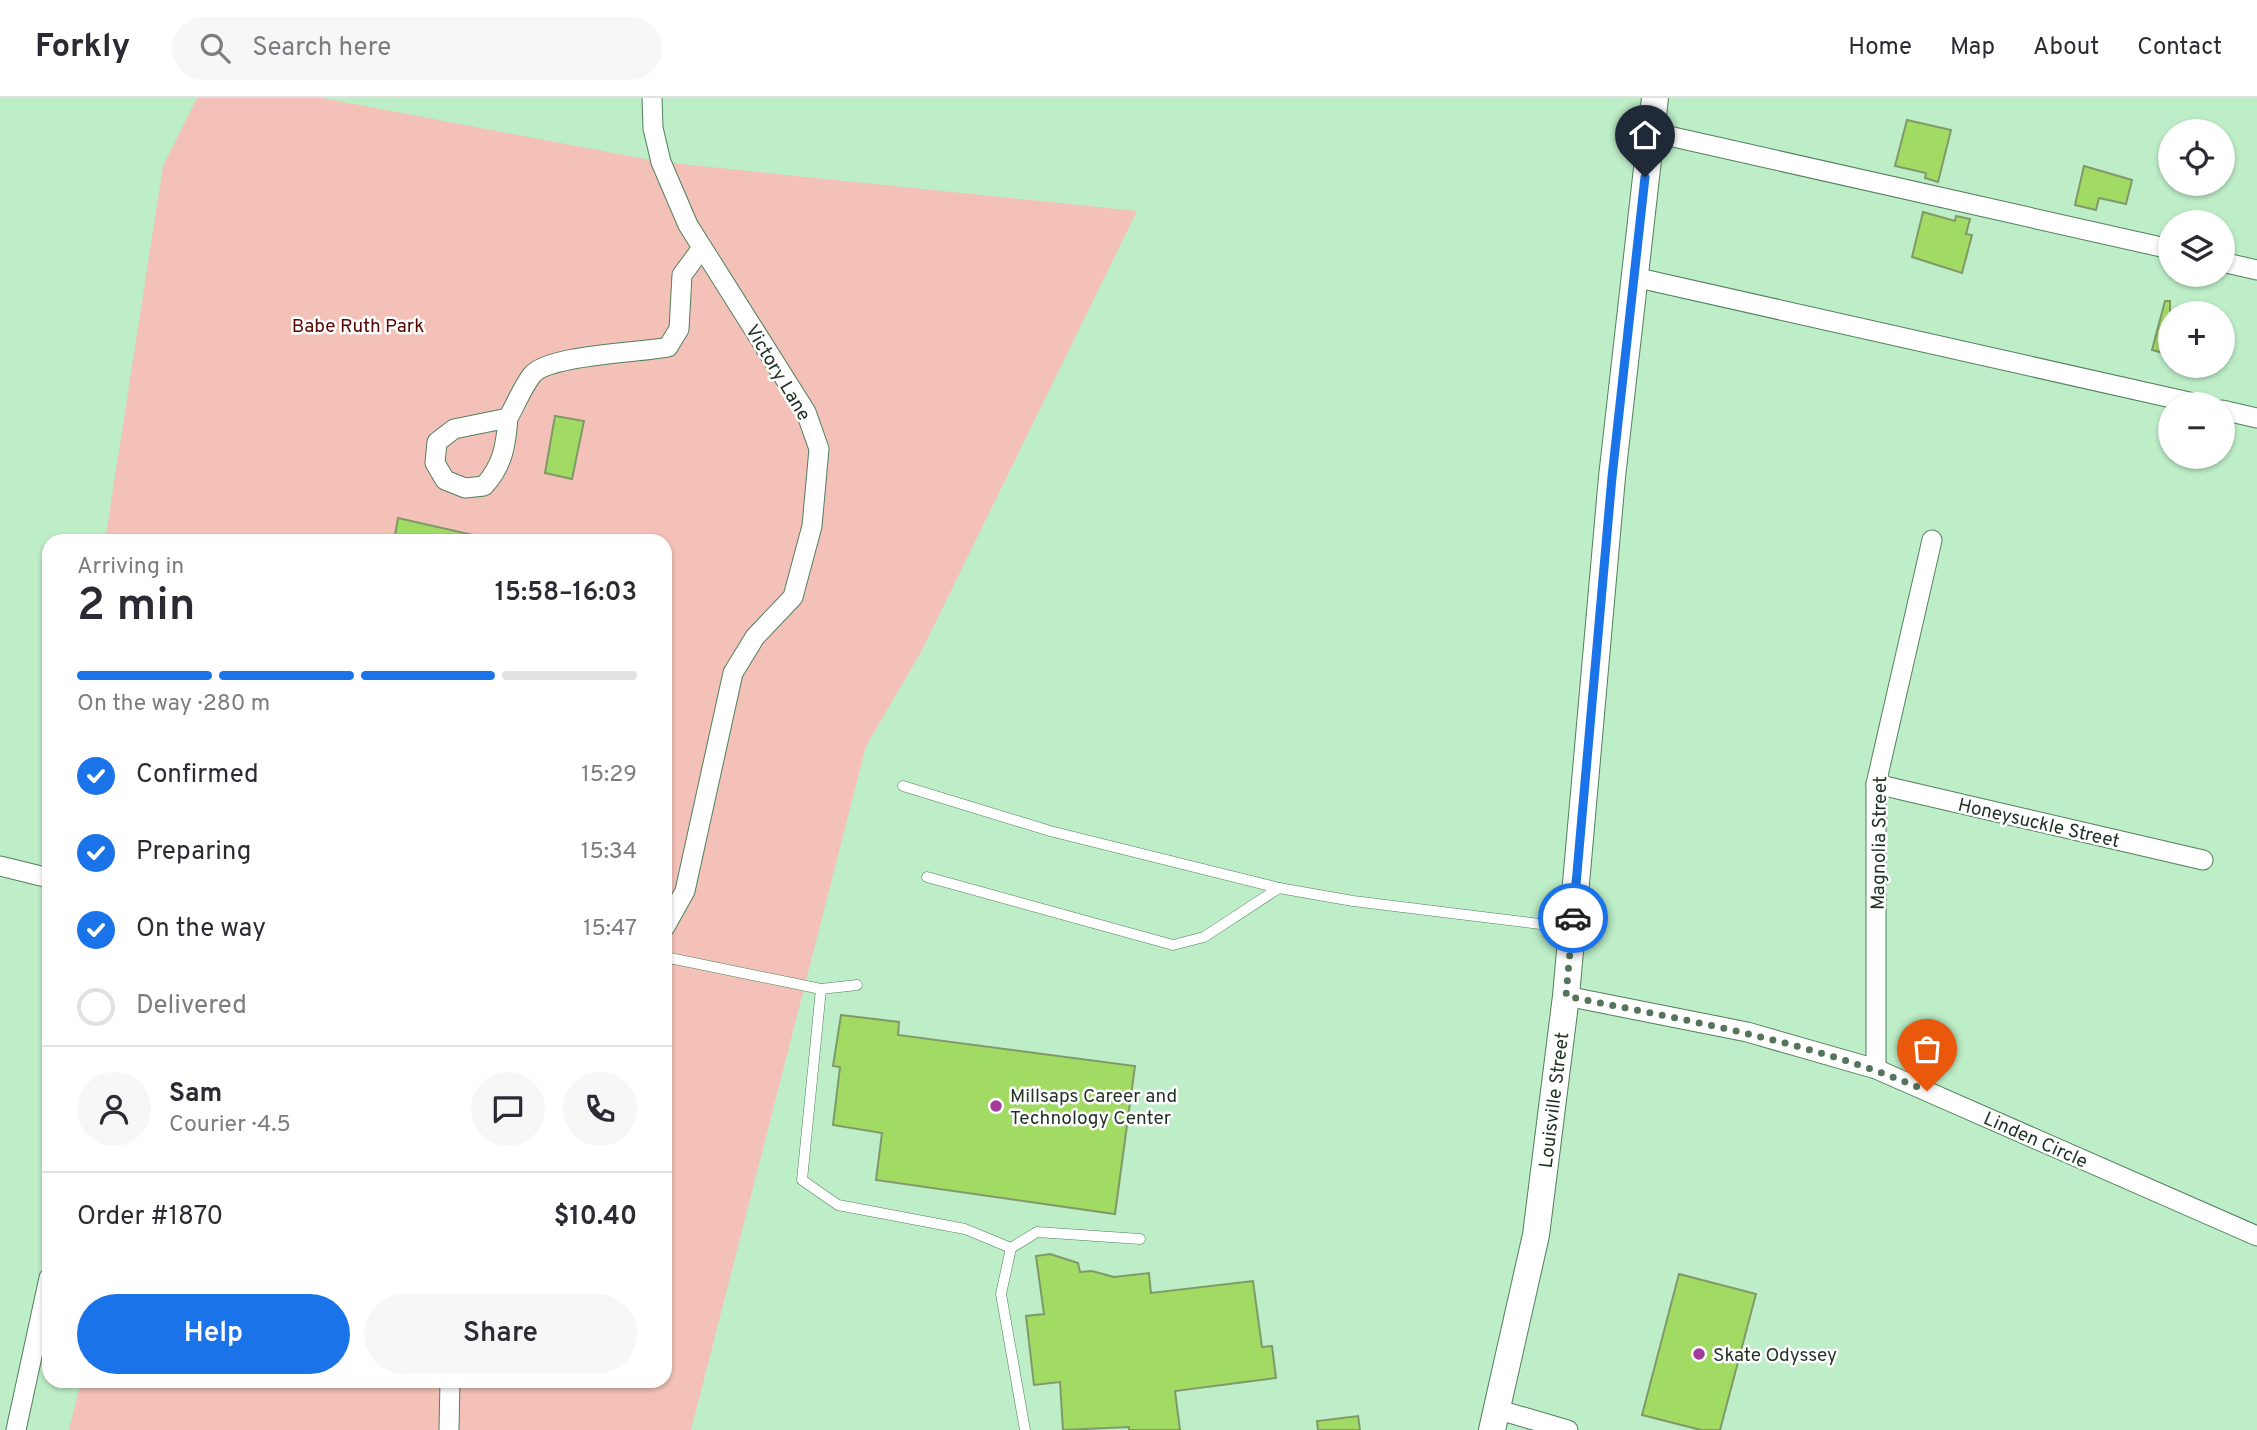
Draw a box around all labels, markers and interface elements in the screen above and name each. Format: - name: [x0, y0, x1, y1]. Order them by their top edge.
- search box: [172, 17, 662, 80]
- text: Forkly: [35, 27, 130, 69]
- icon: search: [196, 29, 234, 67]
- text: Search here: [252, 32, 391, 65]
- text: Home: [1848, 33, 1912, 63]
- text: Map: [1950, 33, 1995, 63]
- text: About: [2033, 33, 2099, 63]
- text: Contact: [2137, 33, 2222, 63]
- pin: [1615, 105, 1675, 177]
- icon: home: [1626, 116, 1664, 154]
- map controls: [2158, 119, 2235, 469]
- button: locate: [2158, 119, 2235, 196]
- button: layers: [2158, 210, 2235, 287]
- button: +: [2158, 301, 2235, 378]
- park label: Babe Ruth Park: [292, 315, 424, 339]
- street label: Victory Lane: [739, 320, 815, 426]
- button: −: [2158, 392, 2235, 469]
- text: Arriving in: [77, 553, 184, 582]
- text: 15:58–16:03: [495, 577, 637, 610]
- text: 2 min: [77, 578, 196, 637]
- text: On the way · 280 m: [77, 690, 270, 719]
- icon: check: [77, 757, 115, 795]
- text: Confirmed: [136, 759, 259, 792]
- text: 15:29: [581, 761, 637, 790]
- street label: Magnolia Street: [1867, 776, 1893, 910]
- street label: Honeysuckle Street: [1955, 794, 2122, 854]
- icon: check: [77, 834, 115, 872]
- text: Preparing: [136, 836, 251, 869]
- text: 15:34: [581, 838, 637, 867]
- courier: [1538, 883, 1608, 953]
- icon: car: [1554, 899, 1592, 937]
- icon: check: [77, 911, 115, 949]
- text: On the way: [136, 913, 266, 946]
- text: 15:47: [583, 915, 637, 944]
- text: Delivered: [136, 990, 247, 1023]
- pin: [1897, 1019, 1957, 1091]
- icon: bag: [1908, 1030, 1946, 1068]
- street label: Louisville Street: [1535, 1031, 1575, 1170]
- button: person: [77, 1072, 151, 1146]
- button: chat: [471, 1072, 545, 1146]
- button: phone: [563, 1072, 637, 1146]
- text: Sam: [169, 1078, 222, 1111]
- place label: Millsaps Career and Technology Center: [1010, 1085, 1177, 1131]
- marker: Millsaps Career and Technology Center: [988, 1098, 1004, 1114]
- street label: Linden Circle: [1979, 1107, 2091, 1174]
- text: Courier · 4.5: [169, 1111, 291, 1140]
- text: Order #1870: [77, 1201, 223, 1234]
- text: $10.40: [554, 1201, 637, 1234]
- button: Help: [77, 1294, 350, 1374]
- button: Share: [364, 1294, 637, 1374]
- place label: Skate Odyssey: [1713, 1344, 1837, 1368]
- marker: Skate Odyssey: [1691, 1346, 1707, 1362]

